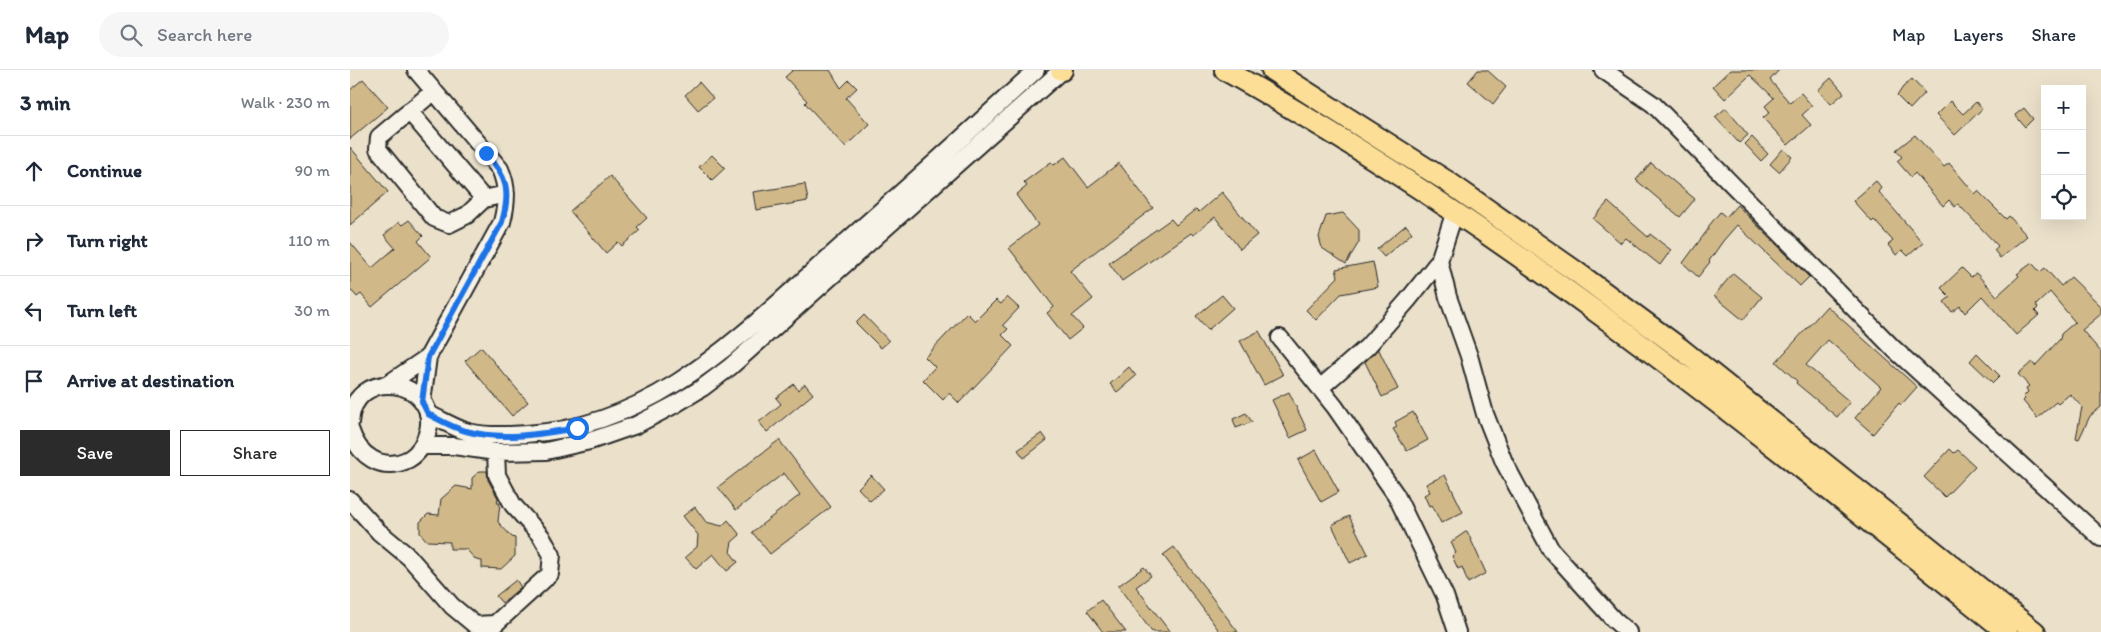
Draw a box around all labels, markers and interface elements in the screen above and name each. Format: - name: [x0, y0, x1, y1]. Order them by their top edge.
- search box: [99, 12, 449, 57]
- text: Map: [25, 20, 69, 49]
- icon: search: [117, 21, 145, 49]
- text: Search here: [157, 23, 252, 46]
- text: Map: [1892, 24, 1925, 46]
- text: Layers: [1953, 24, 2003, 46]
- text: Share: [2031, 24, 2076, 46]
- map controls: [2041, 85, 2086, 220]
- button: +: [2041, 85, 2086, 130]
- text: 3 min: [20, 90, 70, 115]
- text: Walk · 230 m: [241, 93, 330, 112]
- button: −: [2041, 130, 2086, 175]
- route end: [475, 142, 498, 165]
- icon: ahead: [20, 157, 48, 185]
- text: Continue: [67, 159, 142, 182]
- text: 90 m: [295, 161, 330, 180]
- button: locate: [2041, 175, 2086, 220]
- icon: right: [20, 227, 48, 255]
- text: Turn right: [67, 229, 148, 252]
- text: 110 m: [288, 231, 330, 250]
- icon: left: [20, 297, 48, 325]
- text: Turn left: [67, 299, 137, 322]
- text: 30 m: [294, 301, 330, 320]
- icon: arrive: [20, 367, 48, 395]
- text: Arrive at destination: [67, 369, 234, 392]
- route start: [566, 417, 589, 440]
- button: Save: [20, 430, 170, 476]
- button: Share: [180, 430, 330, 476]

